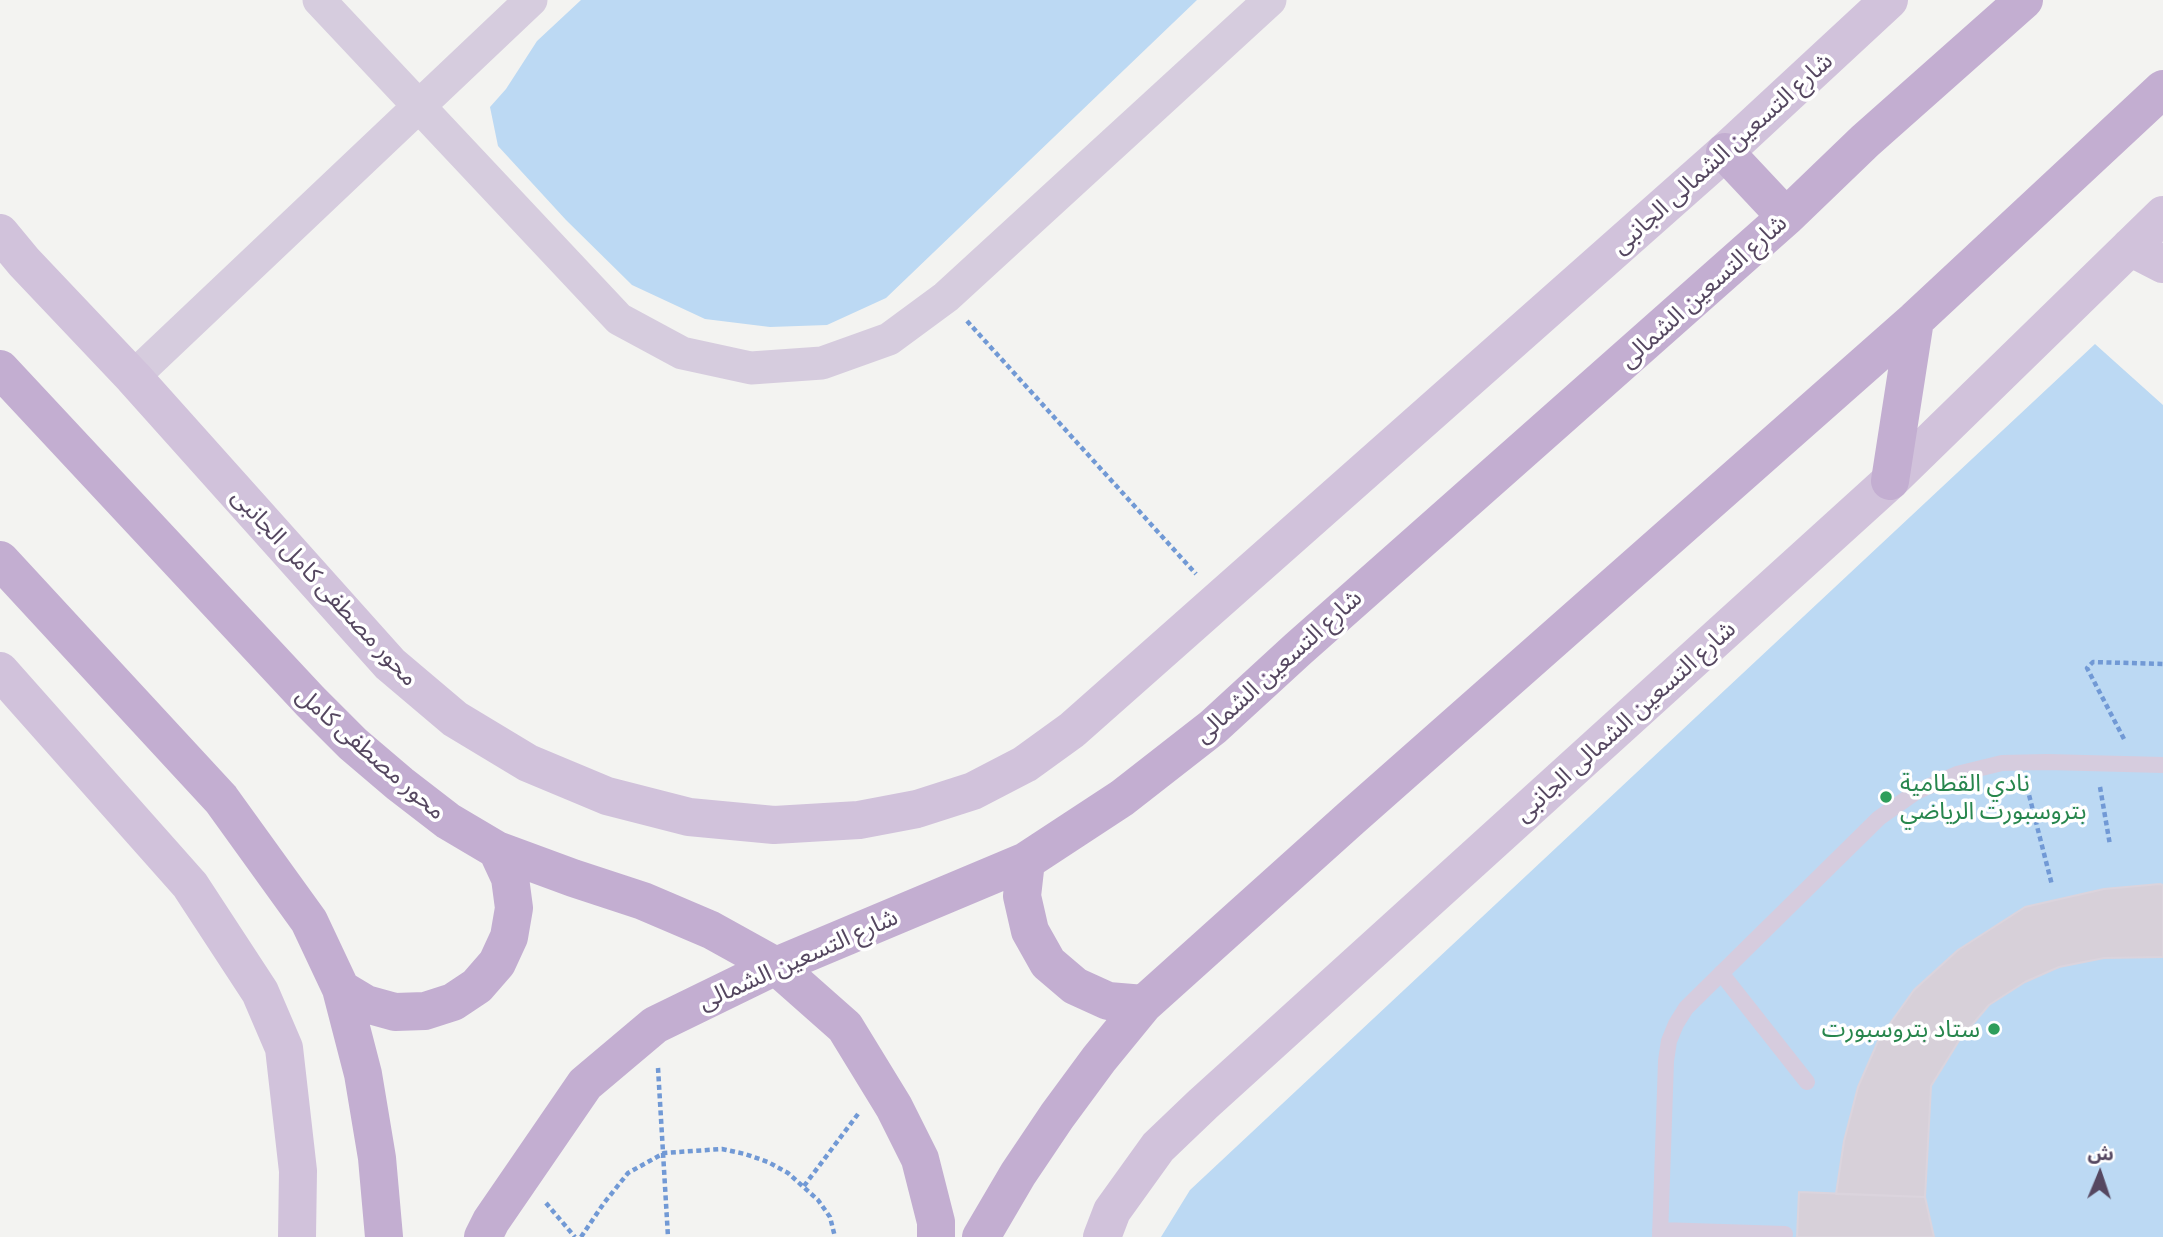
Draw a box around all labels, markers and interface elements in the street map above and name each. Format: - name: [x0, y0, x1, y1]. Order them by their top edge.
- street label: شارع التسعين الشمالى الجانبى: [1606, 46, 1838, 260]
- street label: شارع التسعين الشمالى: [1613, 208, 1793, 374]
- street label: محور مصطفى كامل الجانبى: [226, 482, 424, 692]
- street label: شارع التسعين الشمالى: [1188, 583, 1368, 749]
- street label: شارع التسعين الشمالى الجانبى: [1509, 614, 1741, 828]
- street label: محور مصطفى كامل: [291, 680, 451, 826]
- place label: نادي القطامية بتروسبورت الرياضي: [1900, 769, 2086, 825]
- marker: نادي القطامية بتروسبورت الرياضي: [1878, 789, 1894, 805]
- street label: شارع التسعين الشمالى: [694, 902, 902, 1016]
- place label: ستاد بتروسبورت: [1822, 1015, 1980, 1043]
- marker: ستاد بتروسبورت: [1986, 1021, 2002, 1037]
- north arrow: [2065, 1139, 2135, 1209]
- text: ش: [2087, 1142, 2114, 1164]

